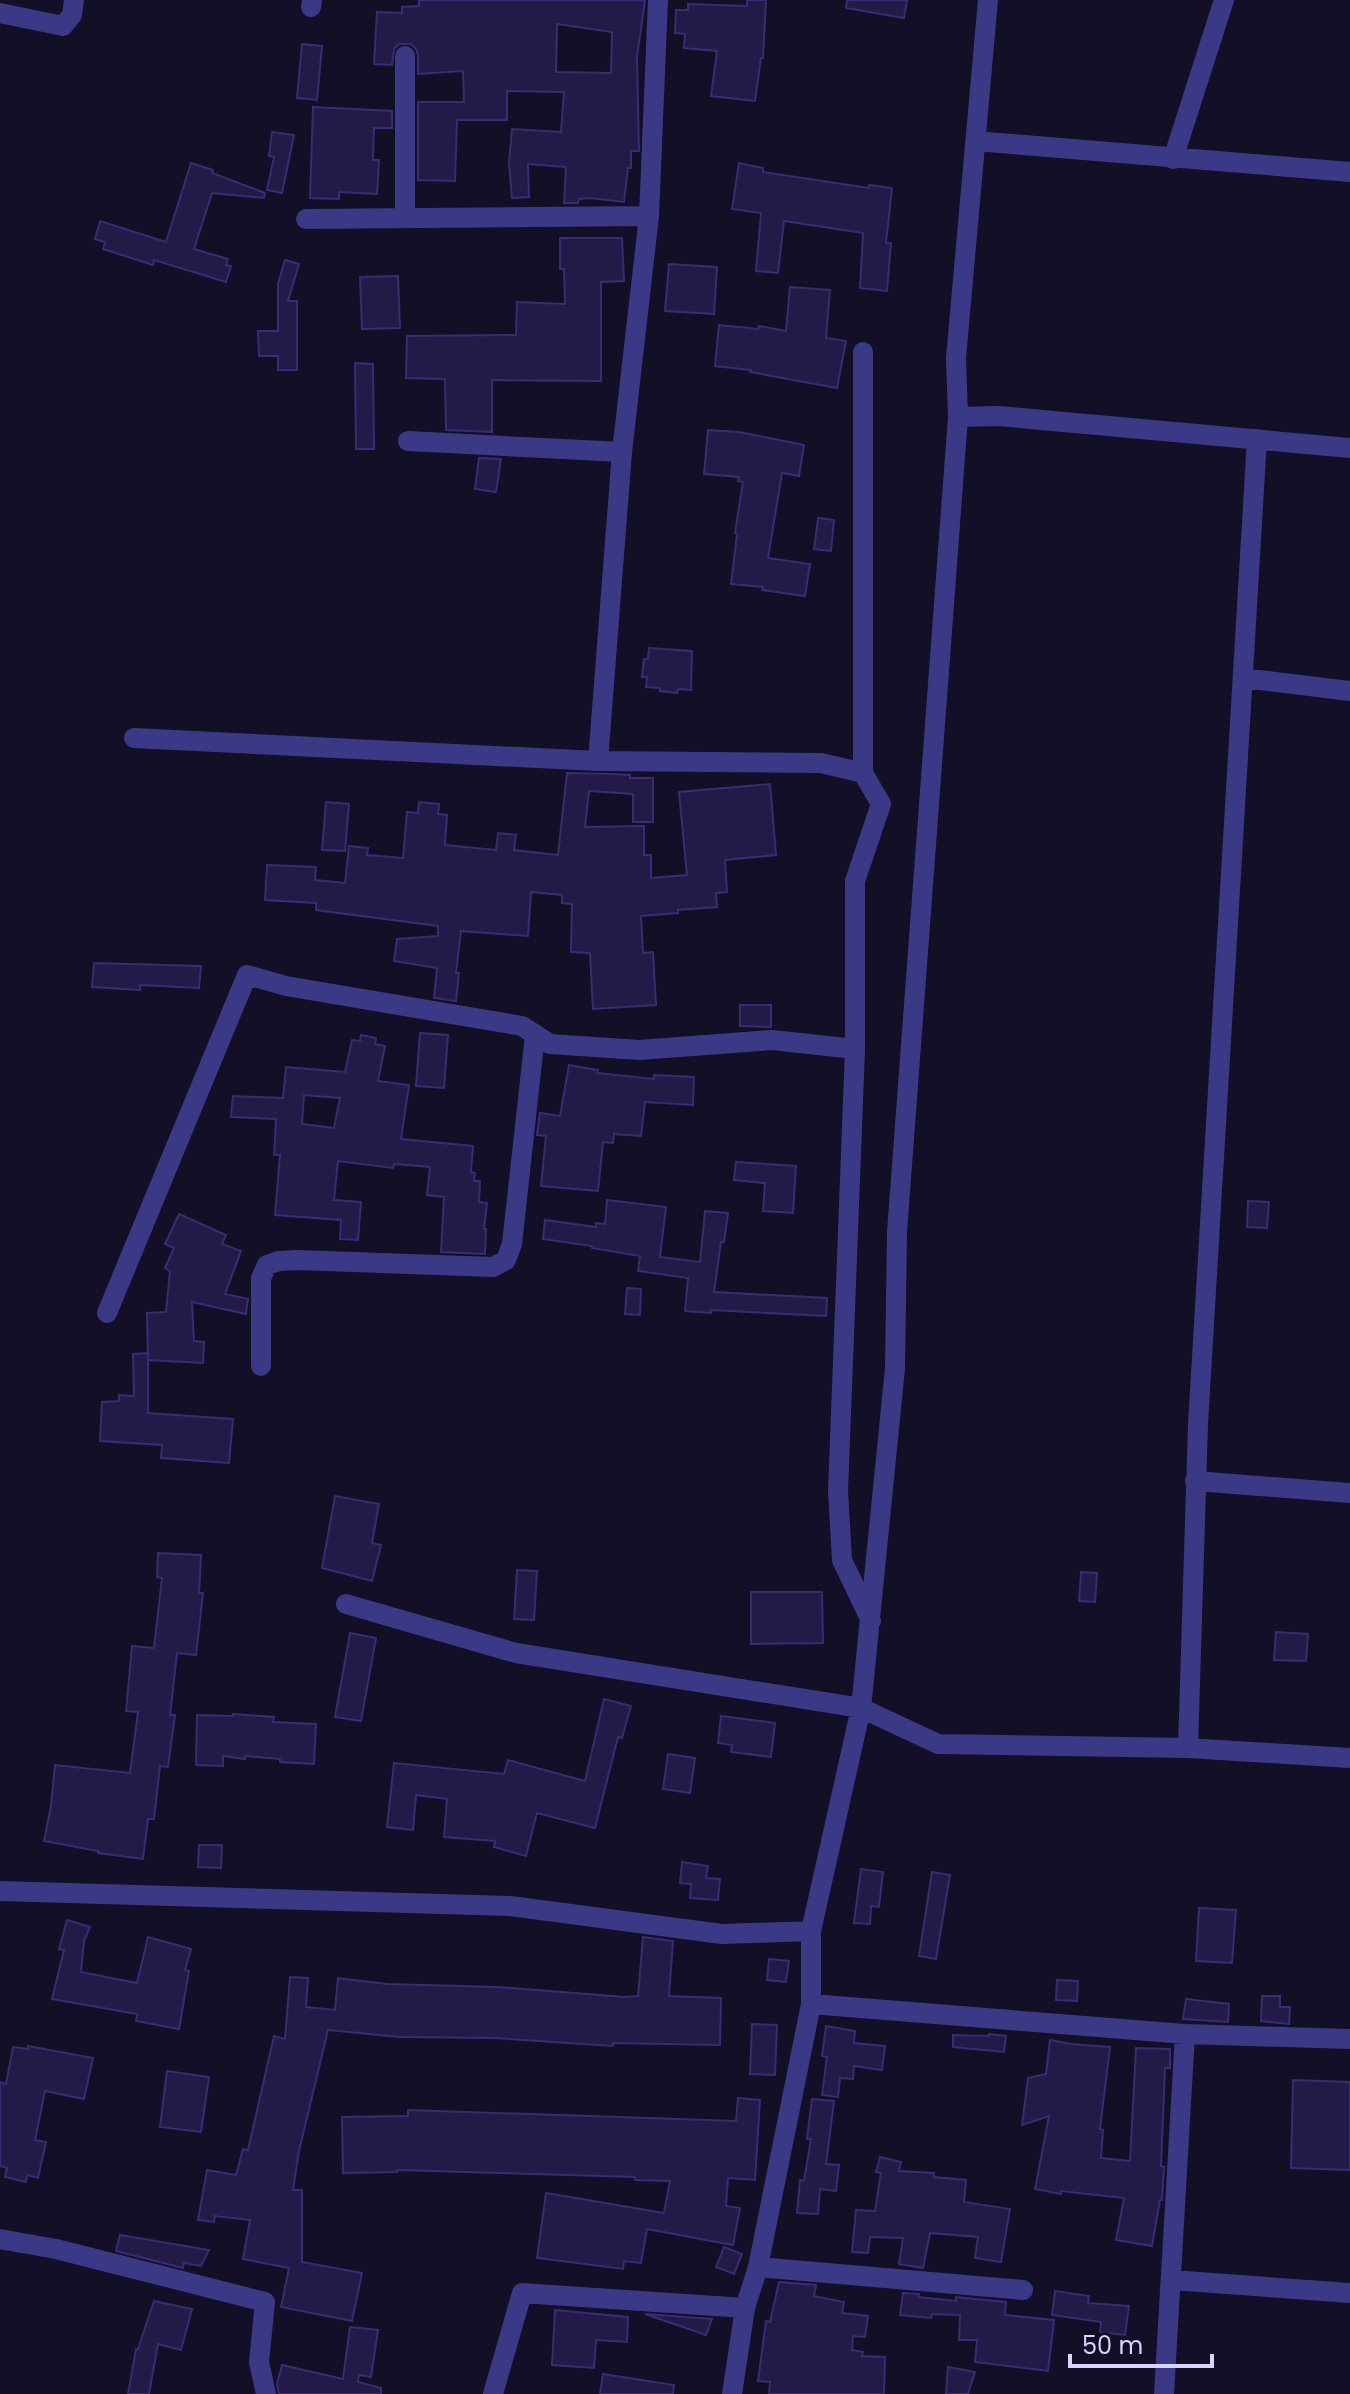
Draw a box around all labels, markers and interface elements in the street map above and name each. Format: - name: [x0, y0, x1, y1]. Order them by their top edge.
- scale bar: [1070, 2318, 1212, 2368]
- text: 50 m: [1082, 2329, 1143, 2362]

